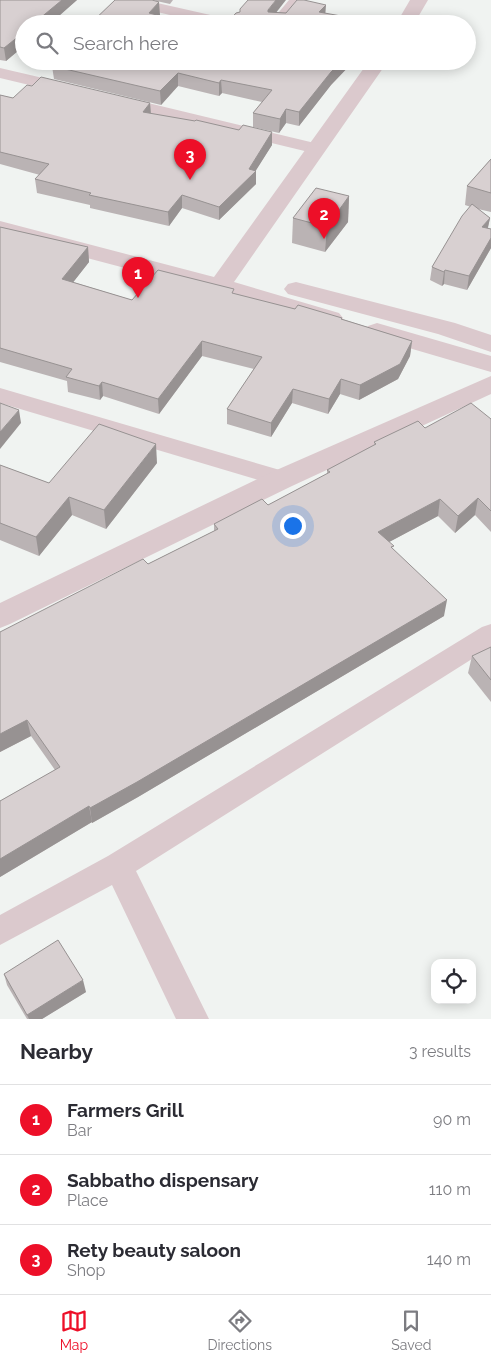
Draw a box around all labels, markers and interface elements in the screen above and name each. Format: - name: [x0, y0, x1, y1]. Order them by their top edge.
- search box: [15, 15, 476, 70]
- icon: search: [33, 29, 61, 57]
- text: Search here: [73, 32, 179, 54]
- pin: 3: [174, 139, 206, 180]
- pin: 2: [308, 198, 340, 239]
- pin: 1: [122, 257, 154, 298]
- your location: [280, 513, 306, 539]
- map controls: [431, 959, 476, 1004]
- button: locate: [431, 959, 476, 1004]
- text: Nearby: [20, 1039, 93, 1064]
- text: 3 results: [409, 1042, 471, 1061]
- text: Farmers Grill: [67, 1099, 184, 1121]
- text: 1: [32, 1110, 40, 1129]
- text: 90 m: [433, 1110, 471, 1129]
- text: Bar: [67, 1121, 92, 1140]
- text: Sabbatho dispensary: [67, 1169, 259, 1191]
- text: 2: [31, 1180, 41, 1199]
- text: 110 m: [429, 1180, 471, 1199]
- text: Place: [67, 1191, 108, 1210]
- text: Rety beauty saloon: [67, 1239, 241, 1261]
- text: 3: [32, 1250, 40, 1269]
- text: 140 m: [427, 1250, 471, 1269]
- text: Shop: [67, 1261, 105, 1280]
- tab: Map: [60, 1307, 88, 1353]
- tab: Directions: [207, 1307, 272, 1353]
- tab: Saved: [391, 1307, 431, 1353]

